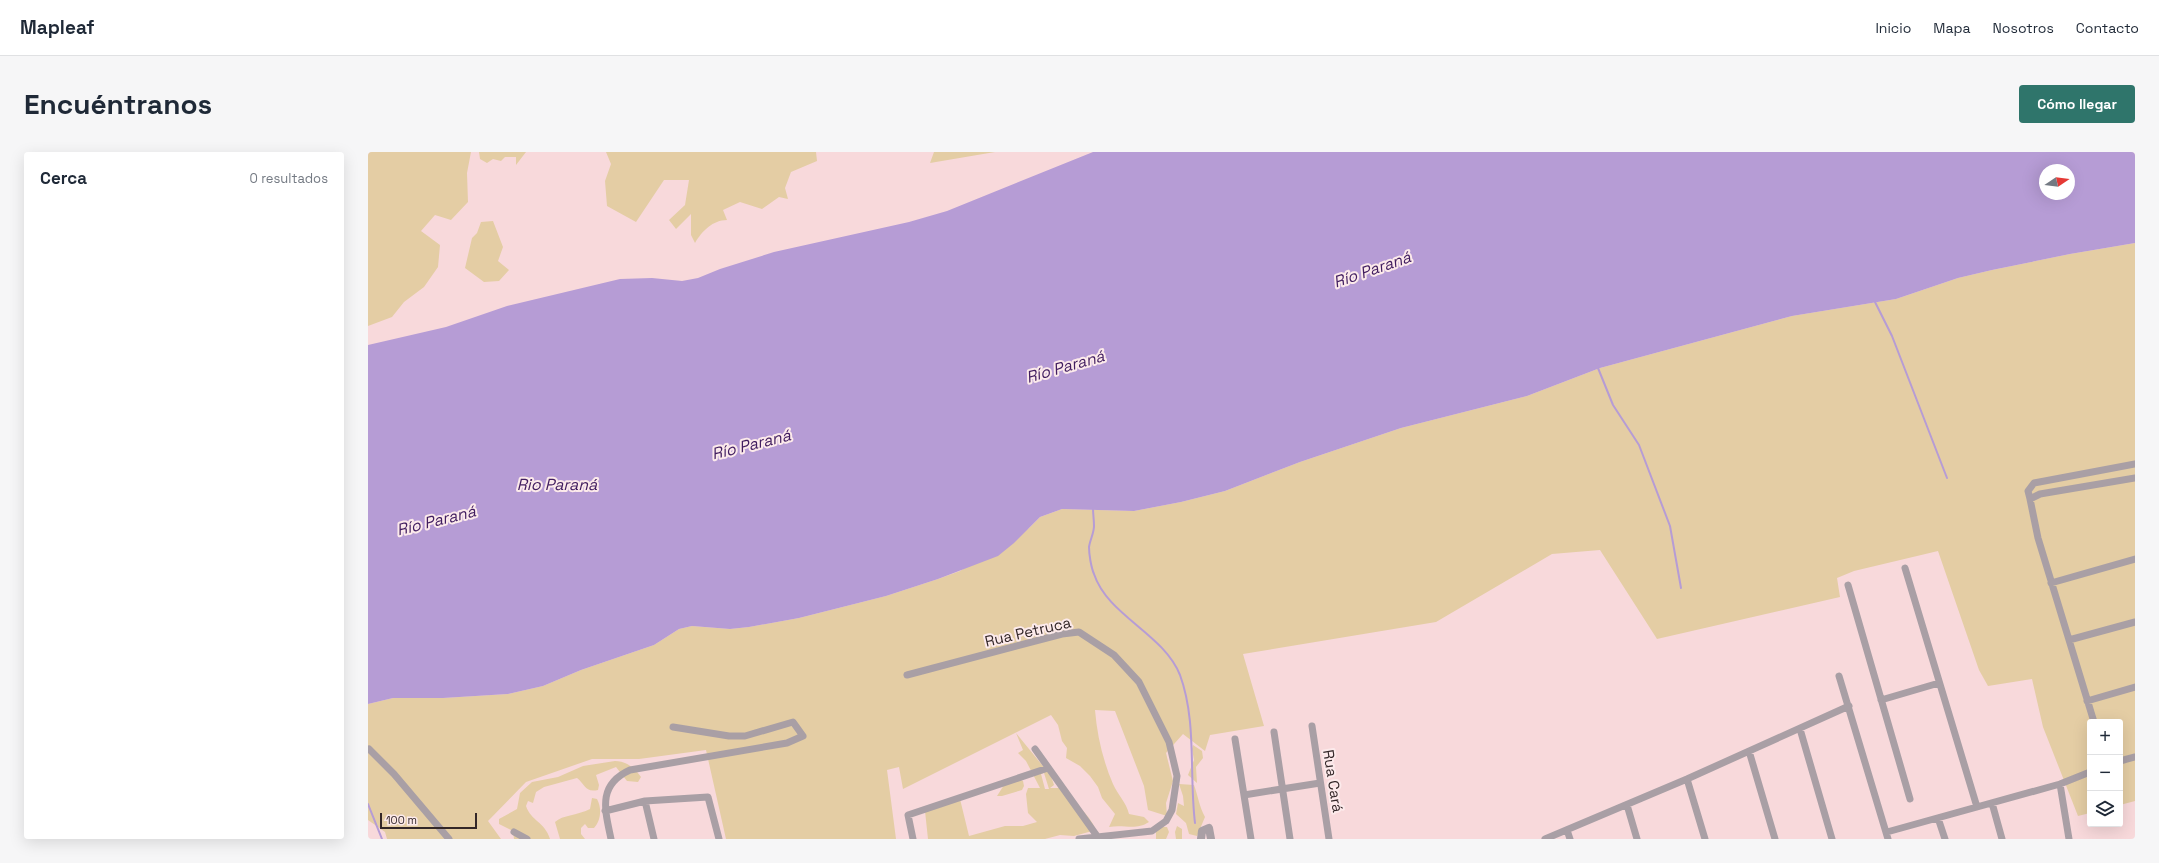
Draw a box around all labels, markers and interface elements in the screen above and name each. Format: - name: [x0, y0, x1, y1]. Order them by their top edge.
- text: Mapleaf: [20, 15, 94, 40]
- text: Inicio: [1875, 19, 1911, 37]
- text: Mapa: [1933, 19, 1971, 37]
- text: Nosotros: [1993, 19, 2054, 37]
- text: Contacto: [2076, 19, 2139, 37]
- button: Cómo llegar: [2019, 85, 2135, 123]
- text: Encuéntranos: [24, 86, 212, 122]
- north arrow: [2039, 164, 2075, 200]
- text: Cerca: [40, 167, 87, 189]
- text: 0 resultados: [249, 170, 328, 187]
- water label: Río Paraná: [1331, 246, 1414, 293]
- water label: Río Paraná: [1023, 345, 1108, 388]
- water label: Río Paraná: [709, 424, 794, 464]
- water label: Rio Paraná: [517, 474, 598, 495]
- water label: Río Paraná: [394, 500, 479, 540]
- street label: Rua Petruca: [983, 612, 1073, 651]
- map controls: [2087, 719, 2123, 827]
- button: +: [2087, 719, 2123, 755]
- street label: Rua Cará: [1319, 748, 1348, 814]
- button: −: [2087, 755, 2123, 791]
- button: layers: [2087, 791, 2123, 827]
- scale bar: [380, 811, 477, 830]
- text: 100 m: [386, 813, 417, 827]

